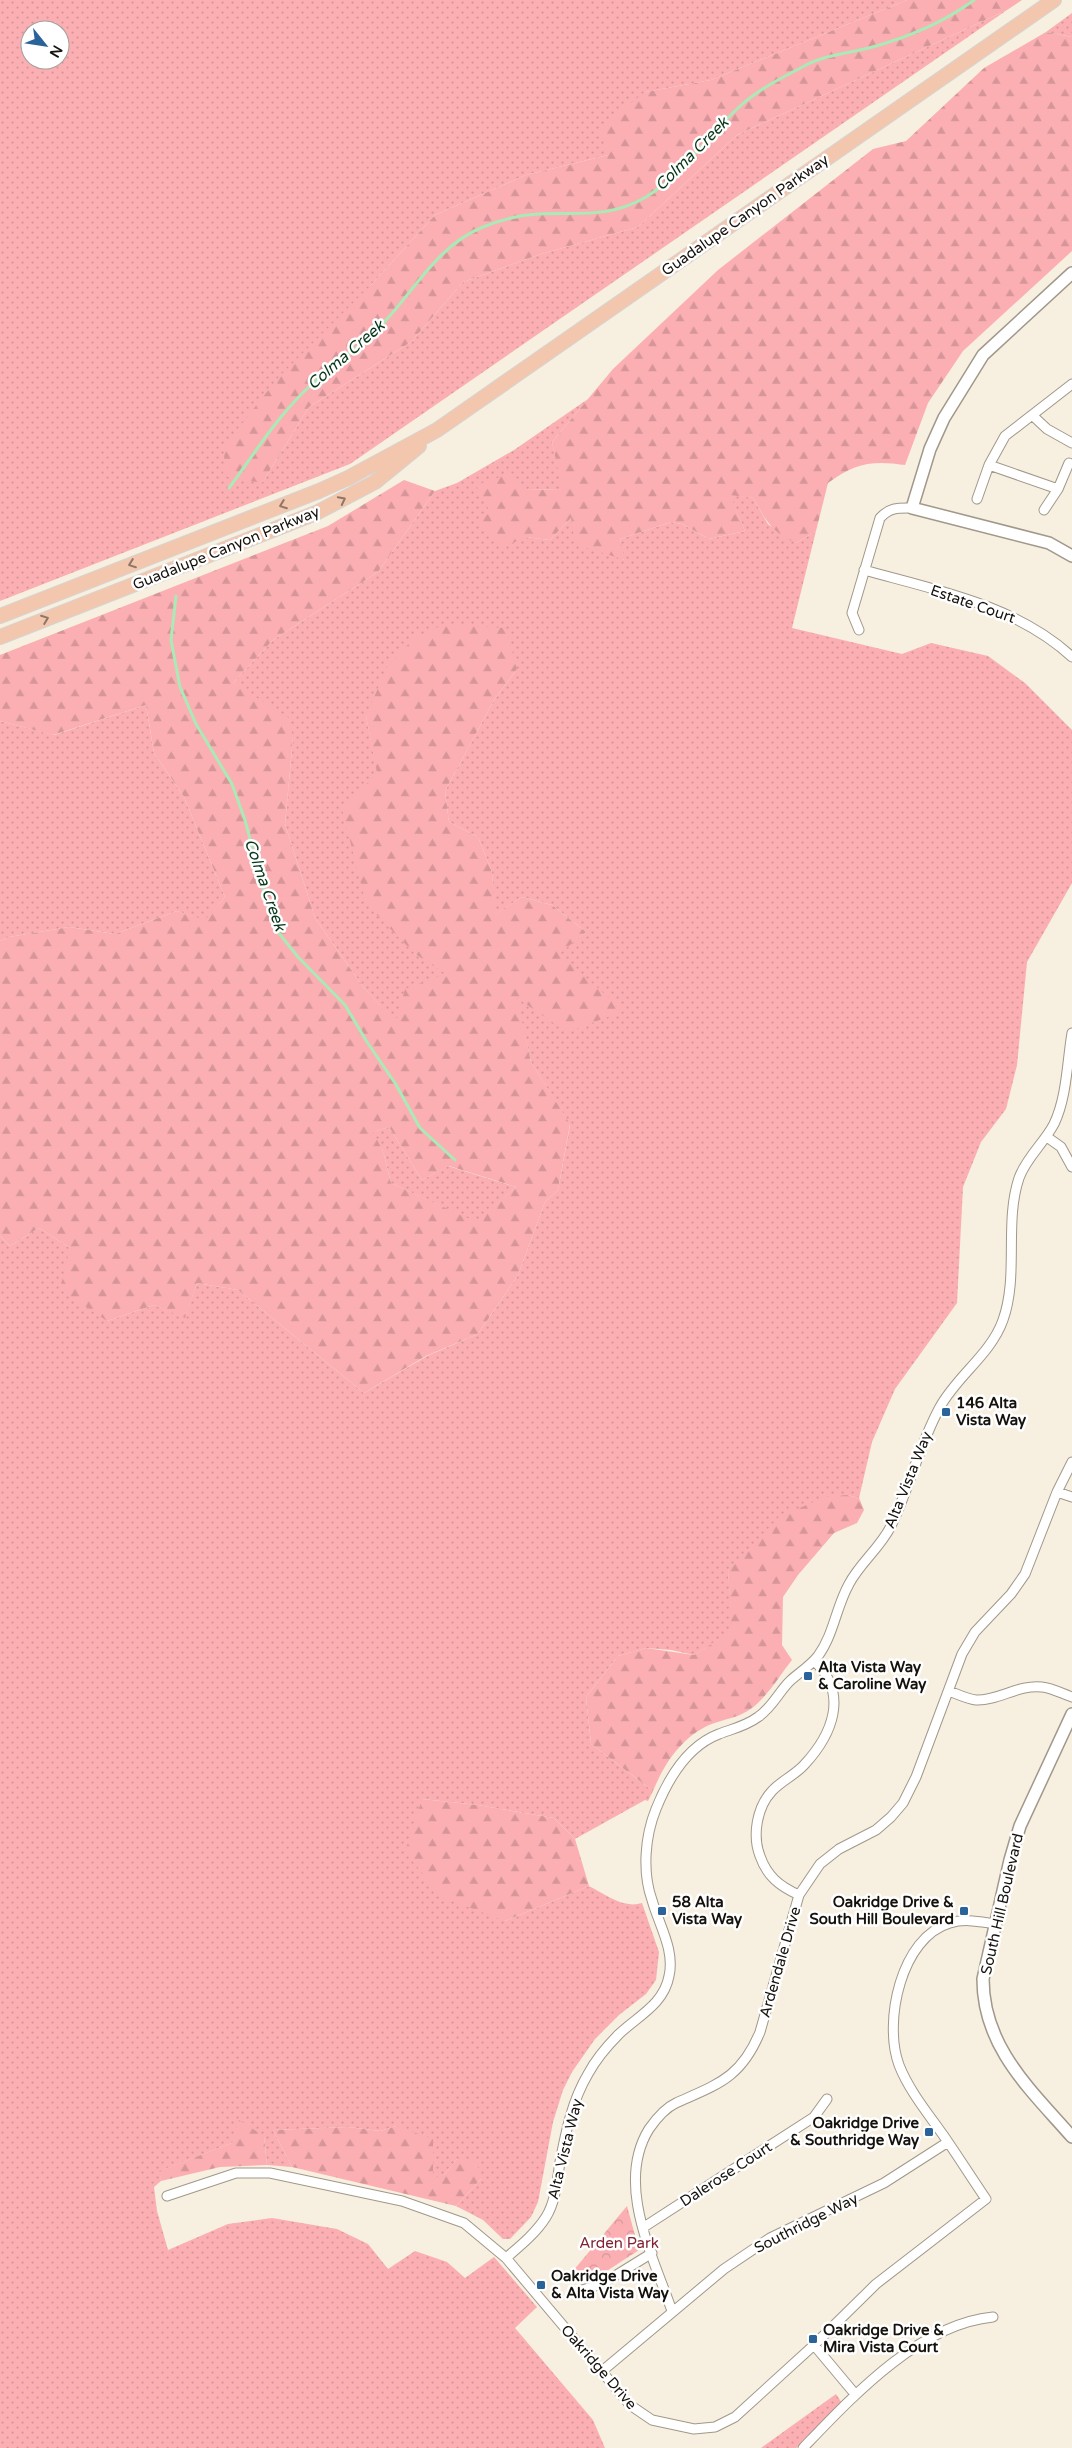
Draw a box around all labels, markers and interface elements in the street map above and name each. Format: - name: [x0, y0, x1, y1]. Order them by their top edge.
- north arrow: [20, 20, 70, 70]
- text: N: [46, 42, 66, 60]
- water label: Colma Creek: [651, 112, 734, 195]
- street label: Guadalupe Canyon Parkway: [658, 150, 832, 280]
- water label: Colma Creek: [303, 315, 390, 394]
- one-way arrow: [337, 496, 346, 506]
- one-way arrow: [279, 499, 288, 510]
- street label: Guadalupe Canyon Parkway: [130, 502, 322, 594]
- one-way arrow: [128, 558, 136, 568]
- street label: Estate Court: [928, 581, 1018, 627]
- one-way arrow: [41, 615, 49, 625]
- water label: Colma Creek: [240, 836, 291, 935]
- place label: 146 Alta Vista Way: [956, 1394, 1026, 1430]
- marker: 146 Alta Vista Way: [940, 1406, 952, 1418]
- street label: Alta Vista Way: [880, 1429, 936, 1531]
- place label: Alta Vista Way & Caroline Way: [818, 1658, 926, 1694]
- marker: Alta Vista Way & Caroline Way: [802, 1670, 814, 1682]
- street label: South Hill Boulevard: [977, 1832, 1027, 1976]
- place label: 58 Alta Vista Way: [672, 1893, 742, 1929]
- place label: Oakridge Drive & South Hill Boulevard: [809, 1893, 954, 1928]
- street label: Ardendale Drive: [756, 1904, 804, 2020]
- marker: 58 Alta Vista Way: [656, 1905, 668, 1917]
- marker: Oakridge Drive & South Hill Boulevard: [958, 1905, 970, 1917]
- street label: Alta Vista Way: [544, 2097, 586, 2201]
- place label: Oakridge Drive & Southridge Way: [790, 2114, 920, 2150]
- marker: Oakridge Drive & Southridge Way: [923, 2126, 935, 2138]
- street label: Dalerose Court: [677, 2137, 776, 2210]
- street label: Southridge Way: [751, 2189, 861, 2257]
- park label: Arden Park: [579, 2234, 659, 2252]
- place label: Oakridge Drive & Alta Vista Way: [551, 2267, 669, 2303]
- marker: Oakridge Drive & Alta Vista Way: [535, 2279, 547, 2291]
- street label: Oakridge Drive: [557, 2321, 641, 2413]
- place label: Oakridge Drive & Mira Vista Court: [823, 2321, 944, 2356]
- marker: Oakridge Drive & Mira Vista Court: [807, 2333, 819, 2345]

